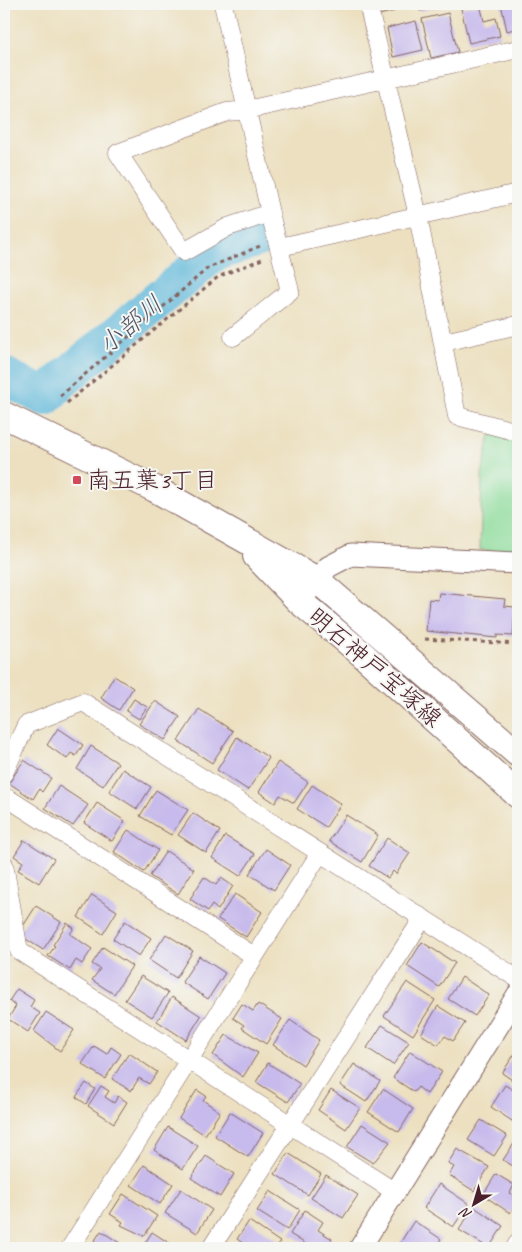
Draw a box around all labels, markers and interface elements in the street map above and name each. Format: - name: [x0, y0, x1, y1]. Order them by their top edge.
- water label: 小部川: [92, 288, 170, 361]
- place label: 南五葉3丁目: [87, 465, 218, 495]
- marker: 南五葉3丁目: [71, 474, 83, 486]
- street label: 明石神戸宝塚線: [302, 601, 448, 733]
- north arrow: [450, 1180, 500, 1230]
- text: N: [456, 1203, 475, 1223]

